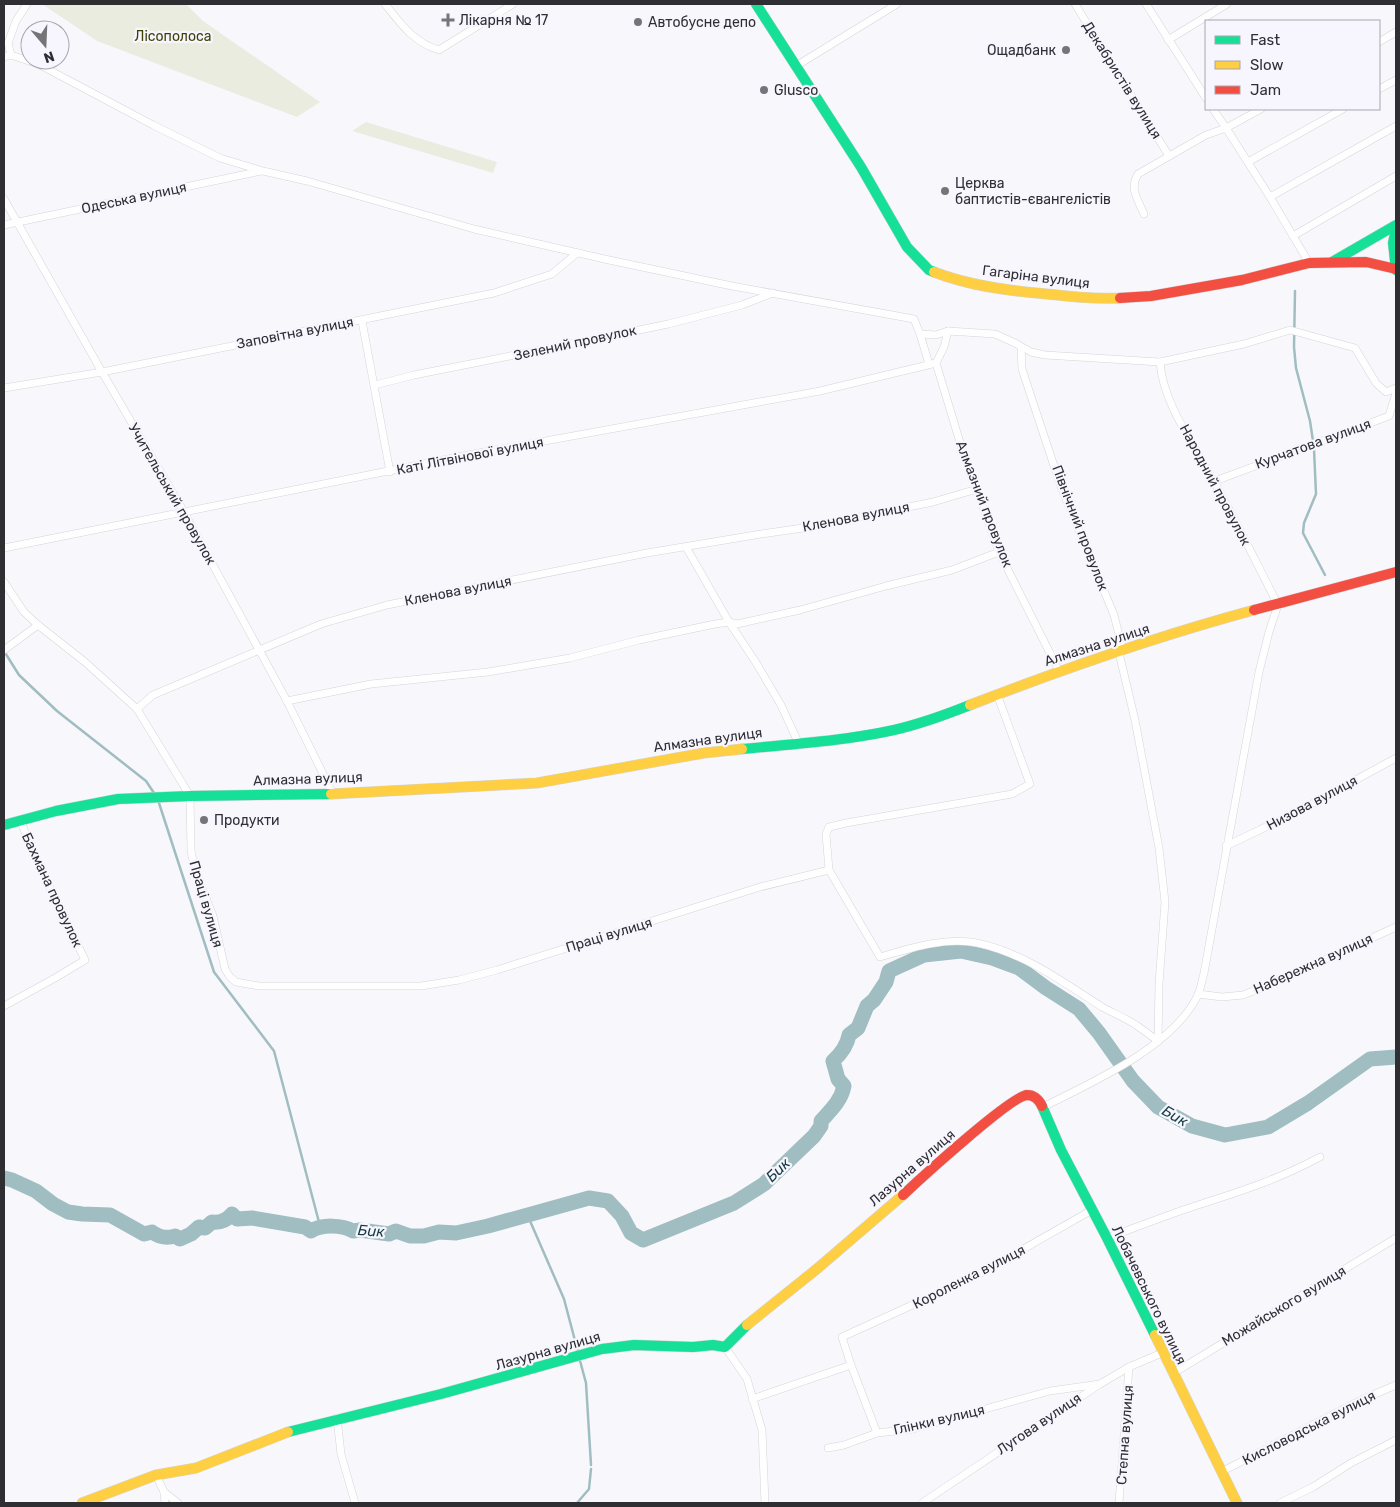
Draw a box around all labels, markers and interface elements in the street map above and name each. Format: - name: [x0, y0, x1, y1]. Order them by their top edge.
- place label: Лікарня № 17: [459, 12, 548, 29]
- marker: Лікарня № 17: [441, 13, 455, 27]
- place label: Автобусне депо: [648, 14, 756, 31]
- marker: Автобусне депо: [632, 16, 644, 28]
- street label: Декабристів вулиця: [1079, 18, 1165, 142]
- north arrow: [20, 20, 70, 70]
- legend: [1205, 20, 1380, 110]
- park label: Лісополоса: [135, 28, 211, 45]
- text: Fast: [1250, 31, 1280, 49]
- place label: Ощадбанк: [987, 42, 1056, 59]
- marker: Ощадбанк: [1060, 44, 1072, 56]
- text: N: [42, 47, 57, 66]
- text: Slow: [1250, 56, 1283, 74]
- text: Jam: [1250, 81, 1281, 99]
- place label: Glusco: [774, 82, 818, 99]
- marker: Glusco: [758, 84, 770, 96]
- place label: Церква баптистів-євангелістів: [955, 175, 1111, 208]
- street label: Одеська вулиця: [80, 179, 188, 217]
- marker: Церква баптистів-євангелістів: [939, 185, 951, 197]
- street label: Гагаріна вулиця: [981, 262, 1091, 292]
- street label: Заповітна вулиця: [235, 313, 355, 353]
- street label: Зелений провулок: [512, 322, 638, 364]
- street label: Курчатова вулиця: [1253, 415, 1373, 473]
- street label: Учительський провулок: [124, 420, 220, 568]
- street label: Народний провулок: [1176, 421, 1254, 549]
- street label: Каті Літвінової вулиця: [395, 433, 545, 479]
- street label: Алмазний провулок: [952, 438, 1016, 570]
- street label: Північний провулок: [1048, 463, 1112, 594]
- street label: Кленова вулиця: [801, 498, 911, 536]
- street label: Кленова вулиця: [403, 572, 513, 610]
- street label: Алмазна вулиця: [1042, 620, 1152, 670]
- street label: Алмазна вулиця: [653, 724, 763, 756]
- street label: Алмазна вулиця: [253, 769, 363, 789]
- street label: Низова вулиця: [1264, 772, 1360, 834]
- place label: Продукти: [214, 812, 280, 829]
- marker: Продукти: [198, 814, 210, 826]
- street label: Бахмана провулок: [18, 830, 86, 951]
- street label: Праці вулиця: [185, 859, 227, 949]
- street label: Праці вулиця: [564, 914, 654, 956]
- street label: Набережна вулиця: [1251, 930, 1375, 998]
- water label: Бик: [1159, 1102, 1192, 1131]
- street label: Лазурна вулиця: [865, 1126, 959, 1210]
- water label: Бик: [762, 1154, 795, 1186]
- water label: Бик: [357, 1221, 386, 1241]
- street label: Лобачевського вулиця: [1108, 1223, 1190, 1367]
- street label: Короленка вулиця: [910, 1241, 1028, 1313]
- street label: Можайського вулиця: [1219, 1262, 1349, 1350]
- street label: Лазурна вулиця: [494, 1328, 602, 1374]
- street label: Степна вулиця: [1113, 1384, 1137, 1486]
- street label: Кисловодська вулиця: [1240, 1387, 1378, 1469]
- street label: Лугова вулиця: [993, 1389, 1085, 1459]
- street label: Глінки вулиця: [892, 1401, 986, 1439]

